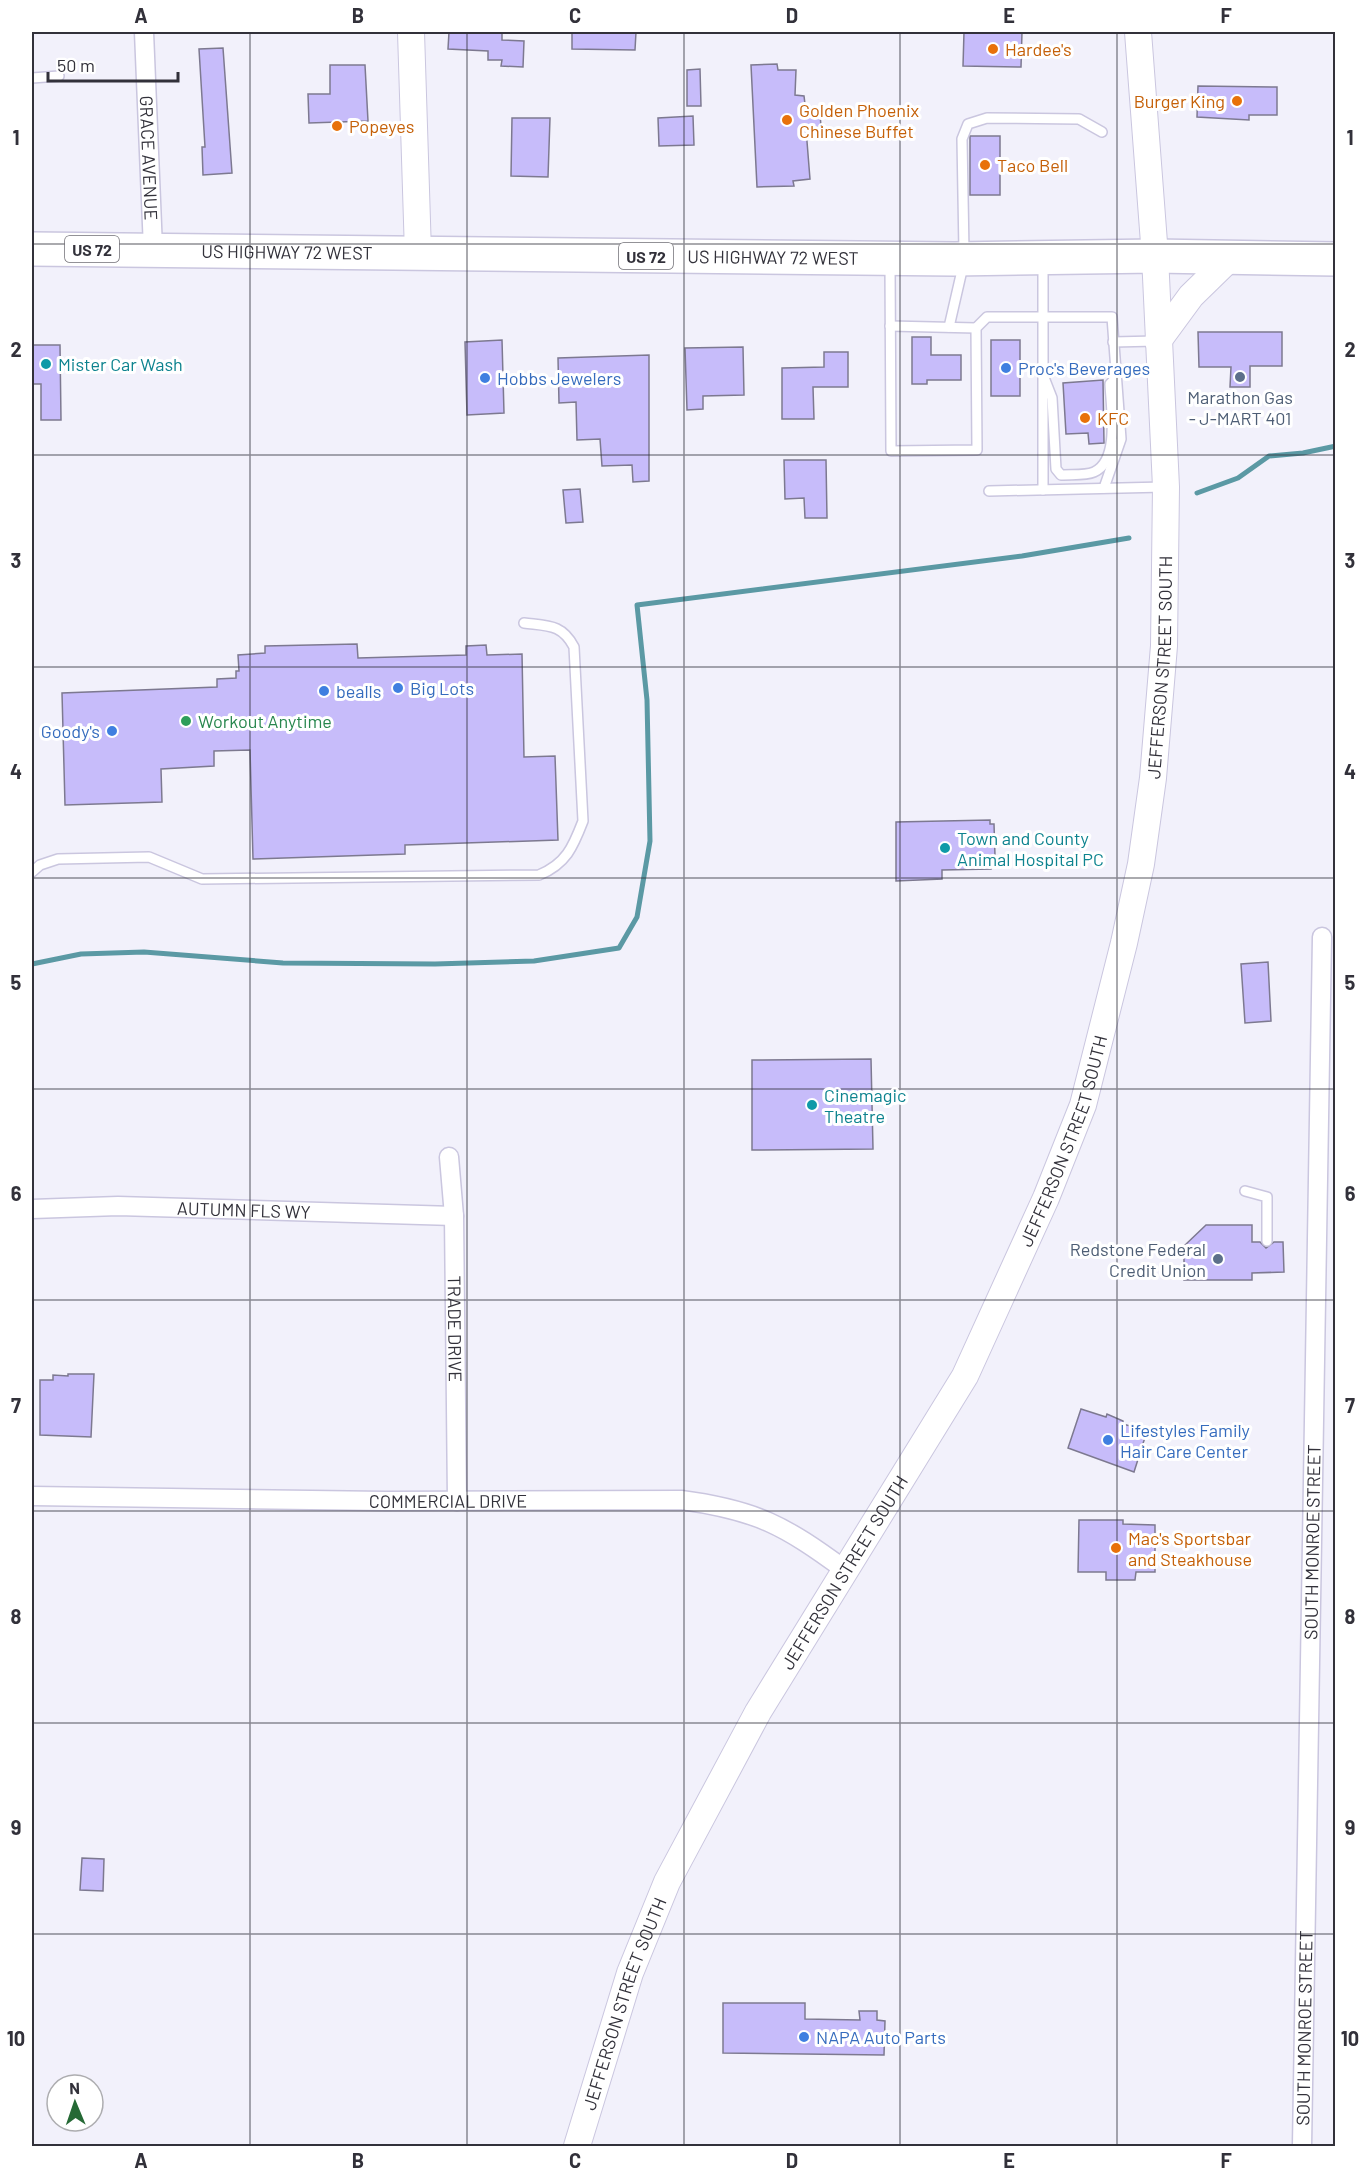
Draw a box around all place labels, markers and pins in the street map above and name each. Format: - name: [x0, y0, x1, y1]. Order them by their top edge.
- place label: Hardee's: [1005, 38, 1072, 60]
- marker: Hardee's: [986, 42, 1000, 56]
- place label: Burger King: [1134, 90, 1225, 112]
- marker: Burger King: [1230, 94, 1244, 108]
- place label: Golden Phoenix Chinese Buffet: [799, 99, 920, 142]
- marker: Golden Phoenix Chinese Buffet: [780, 113, 794, 127]
- place label: Popeyes: [349, 115, 414, 137]
- marker: Popeyes: [330, 119, 344, 133]
- place label: Taco Bell: [997, 154, 1068, 176]
- marker: Taco Bell: [978, 158, 992, 172]
- place label: Mister Car Wash: [58, 353, 183, 375]
- marker: Mister Car Wash: [39, 357, 53, 371]
- place label: Proc's Beverages: [1018, 357, 1150, 379]
- marker: Proc's Beverages: [999, 361, 1013, 375]
- place label: Hobbs Jewelers: [497, 367, 621, 389]
- marker: Marathon Gas - J-MART 401: [1233, 370, 1247, 384]
- marker: Hobbs Jewelers: [478, 371, 492, 385]
- place label: Marathon Gas - J-MART 401: [1187, 386, 1293, 429]
- place label: KFC: [1097, 407, 1129, 429]
- marker: KFC: [1078, 411, 1092, 425]
- place label: Big Lots: [410, 677, 474, 699]
- place label: bealls: [336, 680, 381, 702]
- marker: Big Lots: [391, 681, 405, 695]
- marker: bealls: [317, 684, 331, 698]
- place label: Workout Anytime: [198, 710, 332, 732]
- marker: Workout Anytime: [179, 714, 193, 728]
- place label: Goody's: [41, 720, 100, 742]
- marker: Goody's: [105, 724, 119, 738]
- place label: Town and County Animal Hospital PC: [957, 827, 1104, 870]
- marker: Town and County Animal Hospital PC: [938, 841, 952, 855]
- place label: Cinemagic Theatre: [824, 1084, 906, 1127]
- marker: Cinemagic Theatre: [805, 1098, 819, 1112]
- place label: Redstone Federal Credit Union: [1070, 1238, 1206, 1281]
- marker: Redstone Federal Credit Union: [1211, 1252, 1225, 1266]
- place label: Lifestyles Family Hair Care Center: [1120, 1419, 1250, 1462]
- marker: Lifestyles Family Hair Care Center: [1101, 1433, 1115, 1447]
- place label: Mac's Sportsbar and Steakhouse: [1128, 1527, 1252, 1570]
- marker: Mac's Sportsbar and Steakhouse: [1109, 1541, 1123, 1555]
- place label: NAPA Auto Parts: [816, 2026, 946, 2048]
- marker: NAPA Auto Parts: [797, 2030, 811, 2044]

